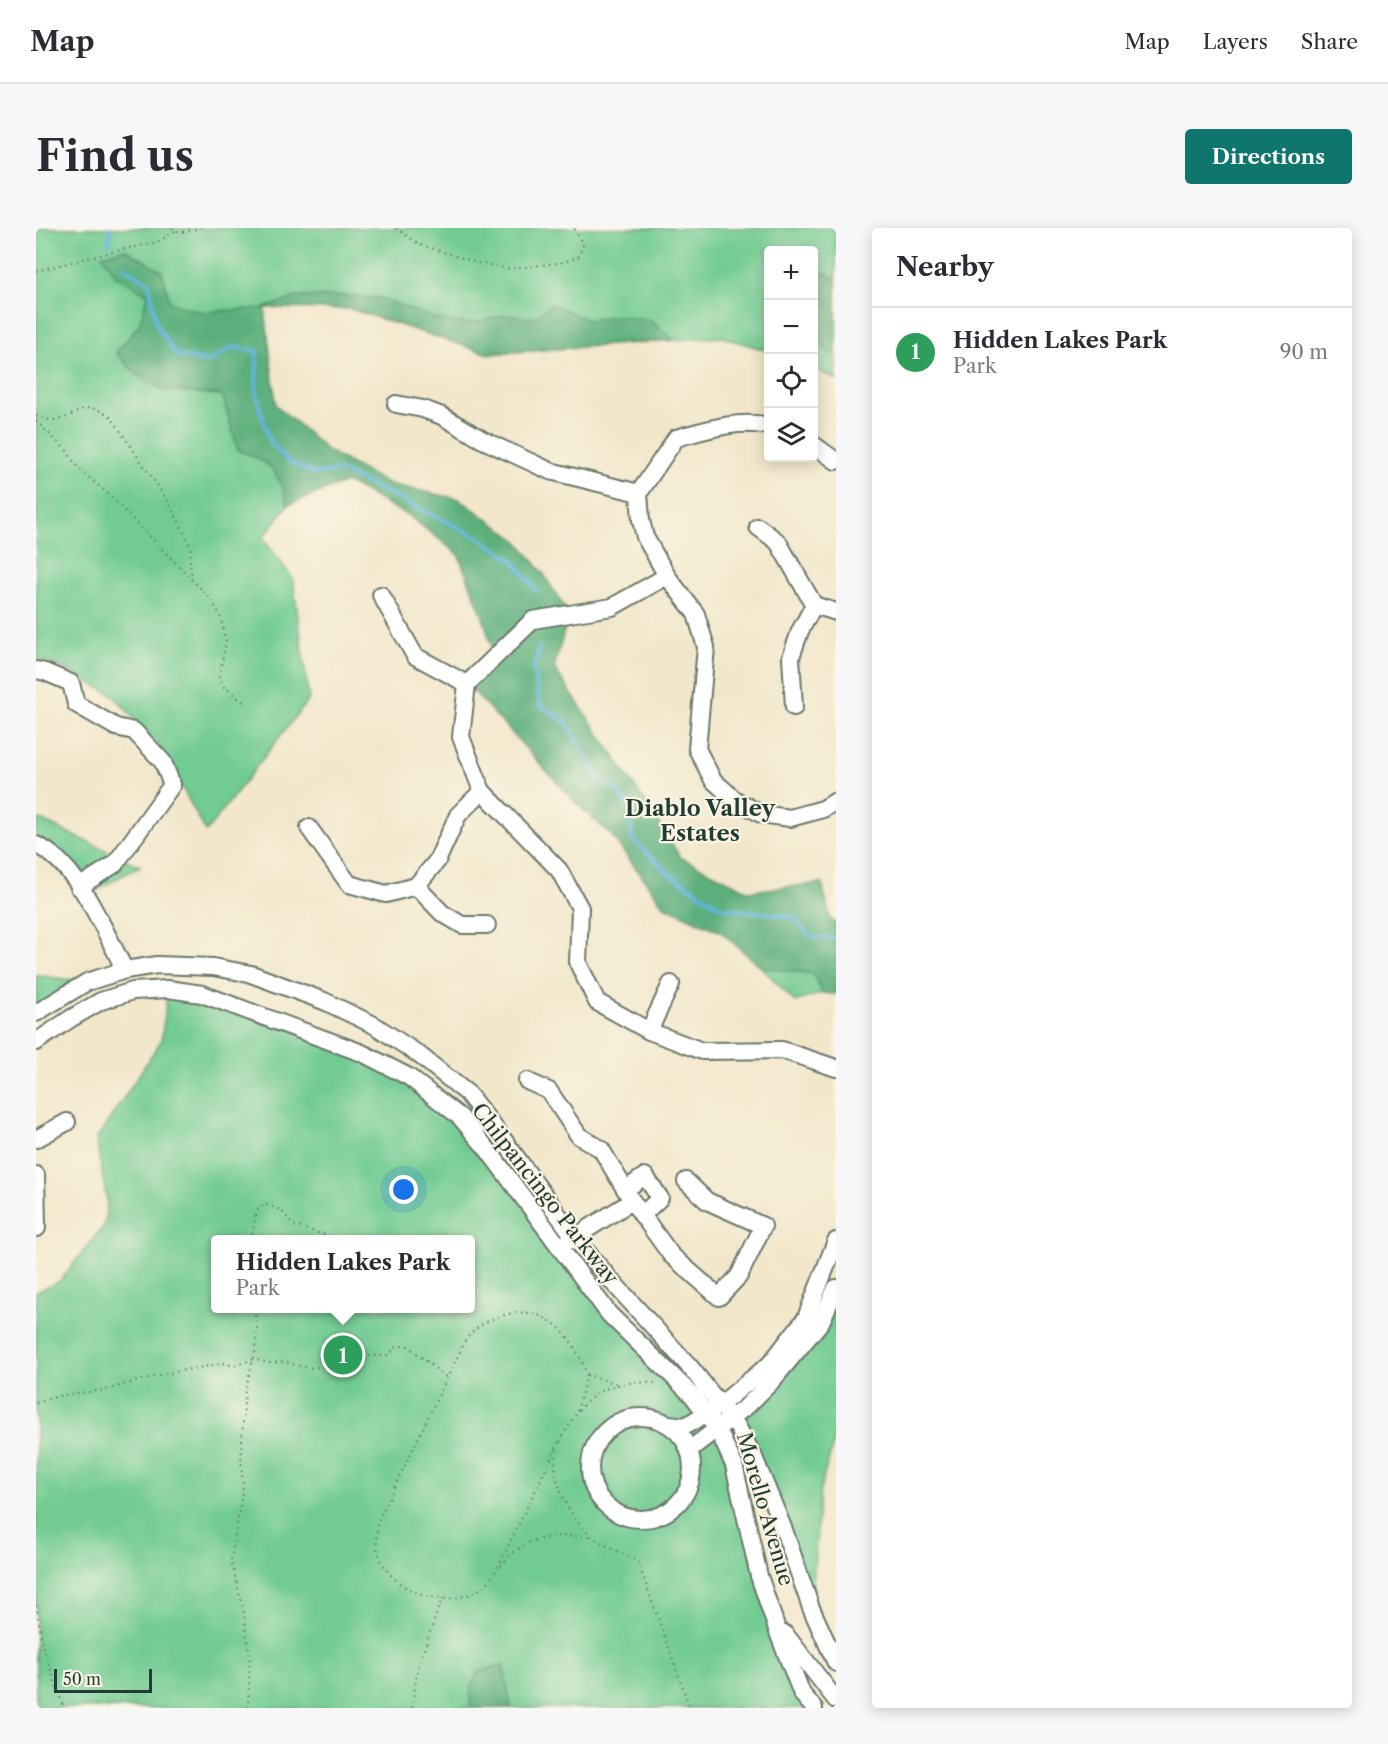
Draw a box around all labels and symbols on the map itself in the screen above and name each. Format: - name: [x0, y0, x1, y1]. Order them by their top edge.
- district label: Diablo Valley Estates: [625, 795, 775, 847]
- street label: Chilpancingo Parkway: [467, 1098, 624, 1290]
- your location: [389, 1175, 418, 1204]
- pin: 1: [324, 1332, 362, 1378]
- street label: Morello Avenue: [732, 1429, 799, 1589]
- scale bar: [54, 1666, 152, 1694]

